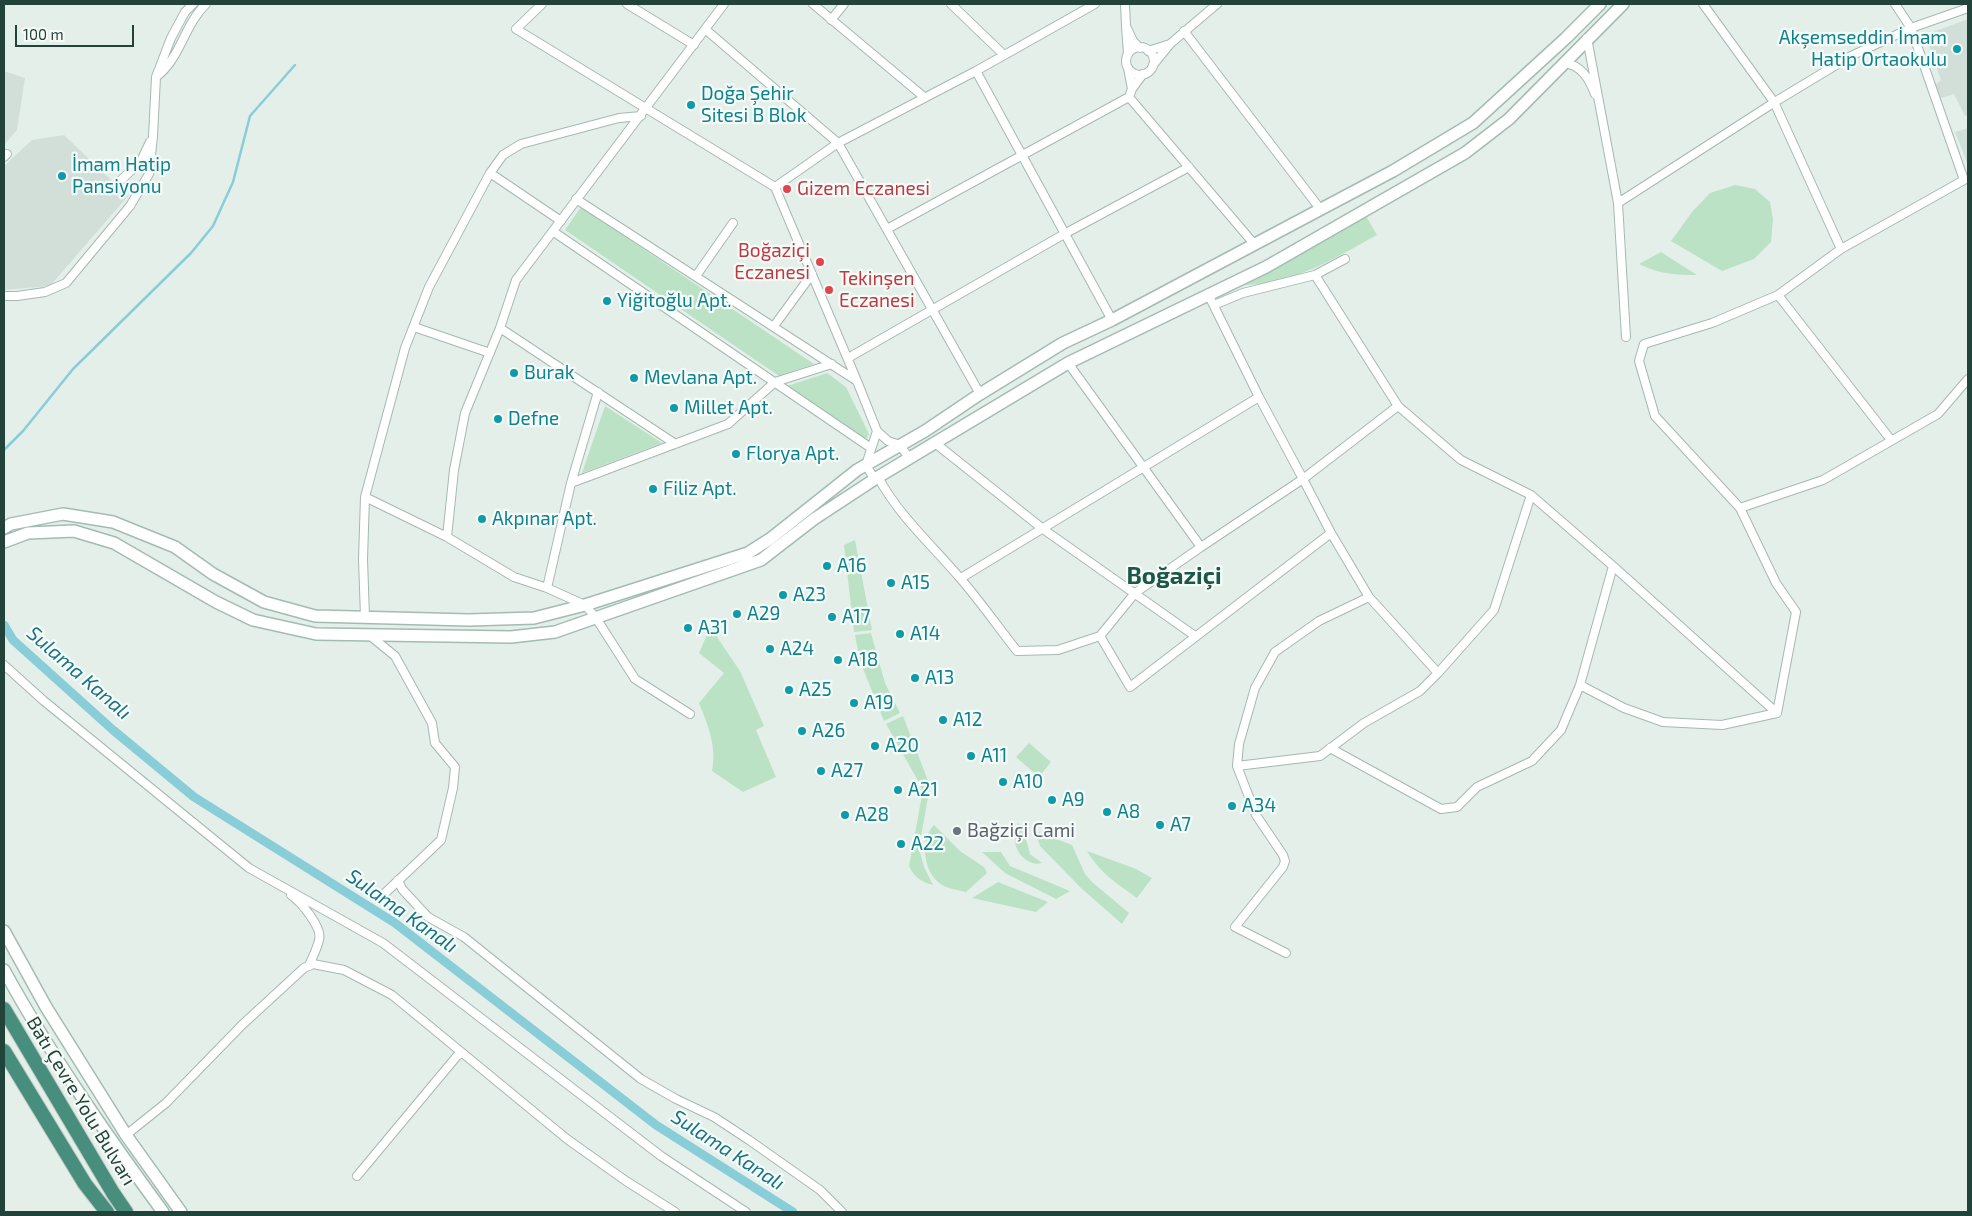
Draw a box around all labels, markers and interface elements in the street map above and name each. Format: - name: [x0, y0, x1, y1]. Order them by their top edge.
- scale bar: [18, 15, 136, 47]
- text: 100 m: [23, 25, 64, 43]
- place label: Akşemseddin İmam Hatip Ortaokulu: [1779, 27, 1947, 71]
- marker: Akşemseddin İmam Hatip Ortaokulu: [1951, 43, 1963, 55]
- place label: Doğa Şehir Sitesi B Blok: [701, 83, 806, 127]
- marker: Doğa Şehir Sitesi B Blok: [685, 99, 697, 111]
- place label: İmam Hatip Pansiyonu: [72, 154, 171, 198]
- marker: İmam Hatip Pansiyonu: [56, 170, 68, 182]
- place label: Gizem Eczanesi: [797, 178, 930, 200]
- marker: Gizem Eczanesi: [781, 183, 793, 195]
- place label: Boğaziçi Eczanesi: [734, 240, 810, 284]
- marker: Boğaziçi Eczanesi: [814, 256, 826, 268]
- place label: Tekinşen Eczanesi: [839, 268, 915, 312]
- marker: Tekinşen Eczanesi: [823, 284, 835, 296]
- place label: Yiğitoğlu Apt.: [617, 290, 732, 312]
- marker: Yiğitoğlu Apt.: [601, 295, 613, 307]
- place label: Burak: [524, 362, 574, 384]
- marker: Burak: [508, 367, 520, 379]
- place label: Mevlana Apt.: [644, 367, 757, 389]
- marker: Mevlana Apt.: [628, 372, 640, 384]
- place label: Millet Apt.: [684, 397, 773, 419]
- marker: Millet Apt.: [668, 402, 680, 414]
- place label: Defne: [508, 408, 559, 430]
- marker: Defne: [492, 413, 504, 425]
- place label: Florya Apt.: [746, 443, 839, 465]
- marker: Florya Apt.: [730, 448, 742, 460]
- place label: Filiz Apt.: [663, 478, 737, 500]
- marker: Filiz Apt.: [647, 483, 659, 495]
- place label: Akpınar Apt.: [492, 508, 597, 530]
- marker: Akpınar Apt.: [476, 513, 488, 525]
- place label: A16: [837, 555, 867, 577]
- marker: A16: [821, 560, 833, 572]
- district label: Boğaziçi: [1126, 562, 1222, 590]
- place label: A15: [901, 572, 930, 594]
- marker: A15: [885, 577, 897, 589]
- place label: A23: [793, 584, 826, 606]
- marker: A23: [777, 589, 789, 601]
- place label: A29: [747, 603, 780, 625]
- place label: A17: [842, 606, 870, 628]
- marker: A29: [731, 608, 743, 620]
- marker: A17: [826, 611, 838, 623]
- place label: A31: [698, 617, 728, 639]
- water label: Sulama Kanalı: [22, 621, 136, 725]
- marker: A31: [682, 622, 694, 634]
- place label: A14: [910, 623, 940, 645]
- marker: A14: [894, 628, 906, 640]
- place label: A24: [780, 638, 814, 660]
- marker: A24: [764, 643, 776, 655]
- place label: A18: [848, 649, 878, 671]
- marker: A18: [832, 654, 844, 666]
- place label: A13: [925, 667, 954, 689]
- marker: A13: [909, 672, 921, 684]
- place label: A25: [799, 679, 832, 701]
- marker: A25: [783, 684, 795, 696]
- place label: A19: [864, 692, 894, 714]
- marker: A19: [848, 697, 860, 709]
- place label: A12: [953, 709, 982, 731]
- marker: A12: [937, 714, 949, 726]
- place label: A26: [812, 720, 845, 742]
- marker: A26: [796, 725, 808, 737]
- place label: A20: [885, 735, 919, 757]
- marker: A20: [869, 740, 881, 752]
- place label: A11: [981, 745, 1007, 767]
- marker: A11: [965, 750, 977, 762]
- place label: A27: [831, 760, 863, 782]
- marker: A27: [815, 765, 827, 777]
- place label: A10: [1013, 771, 1043, 793]
- marker: A10: [997, 776, 1009, 788]
- place label: A21: [908, 779, 938, 801]
- marker: A21: [892, 784, 904, 796]
- place label: A9: [1062, 789, 1085, 811]
- marker: A9: [1046, 794, 1058, 806]
- place label: A34: [1242, 795, 1276, 817]
- marker: A34: [1226, 800, 1238, 812]
- place label: A8: [1117, 801, 1140, 823]
- place label: A28: [855, 804, 889, 826]
- marker: A8: [1101, 806, 1113, 818]
- marker: A28: [839, 809, 851, 821]
- place label: A7: [1170, 814, 1191, 836]
- marker: A7: [1154, 819, 1166, 831]
- place label: Bağziçi Cami: [967, 820, 1075, 842]
- marker: Bağziçi Cami: [951, 825, 963, 837]
- place label: A22: [911, 833, 944, 855]
- marker: A22: [895, 838, 907, 850]
- water label: Sulama Kanalı: [342, 864, 462, 958]
- street label: Batı Çevre Yolu Bulvarı: [22, 1012, 140, 1190]
- water label: Sulama Kanalı: [667, 1105, 789, 1195]

